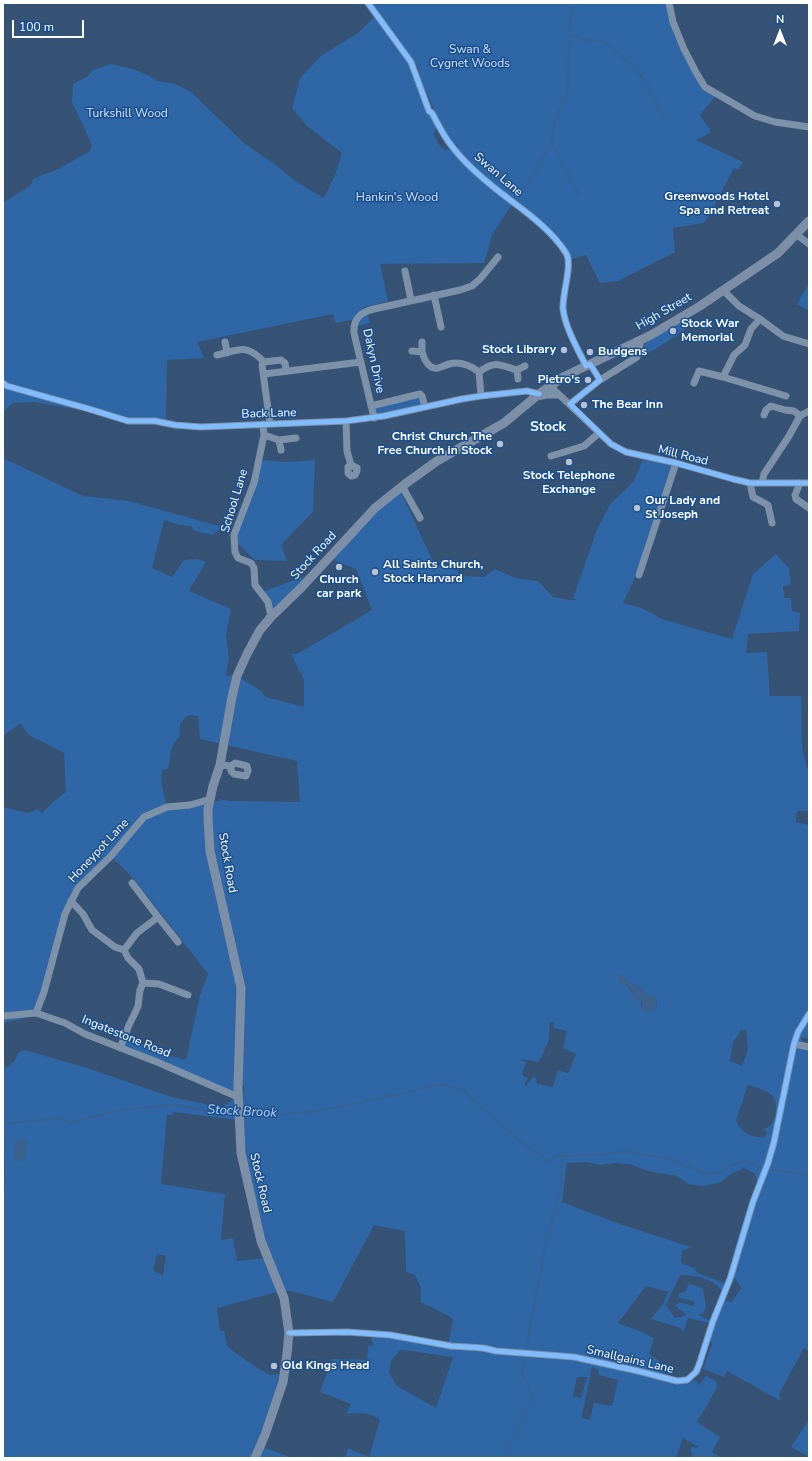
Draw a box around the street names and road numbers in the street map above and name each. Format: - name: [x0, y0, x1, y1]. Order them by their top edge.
- street label: Swan Lane: [471, 150, 525, 200]
- street label: High Street: [634, 290, 694, 334]
- street label: Dakyn Drive: [359, 327, 387, 395]
- street label: Back Lane: [241, 406, 297, 422]
- street label: Mill Road: [656, 443, 710, 469]
- street label: School Lane: [218, 467, 252, 535]
- street label: Stock Road: [288, 529, 340, 583]
- street label: Honeypot Lane: [66, 816, 132, 886]
- street label: Stock Road: [215, 832, 239, 894]
- street label: Ingatestone Road: [79, 1013, 173, 1061]
- street label: Stock Road: [246, 1152, 274, 1214]
- street label: Smallgains Lane: [585, 1343, 675, 1377]

